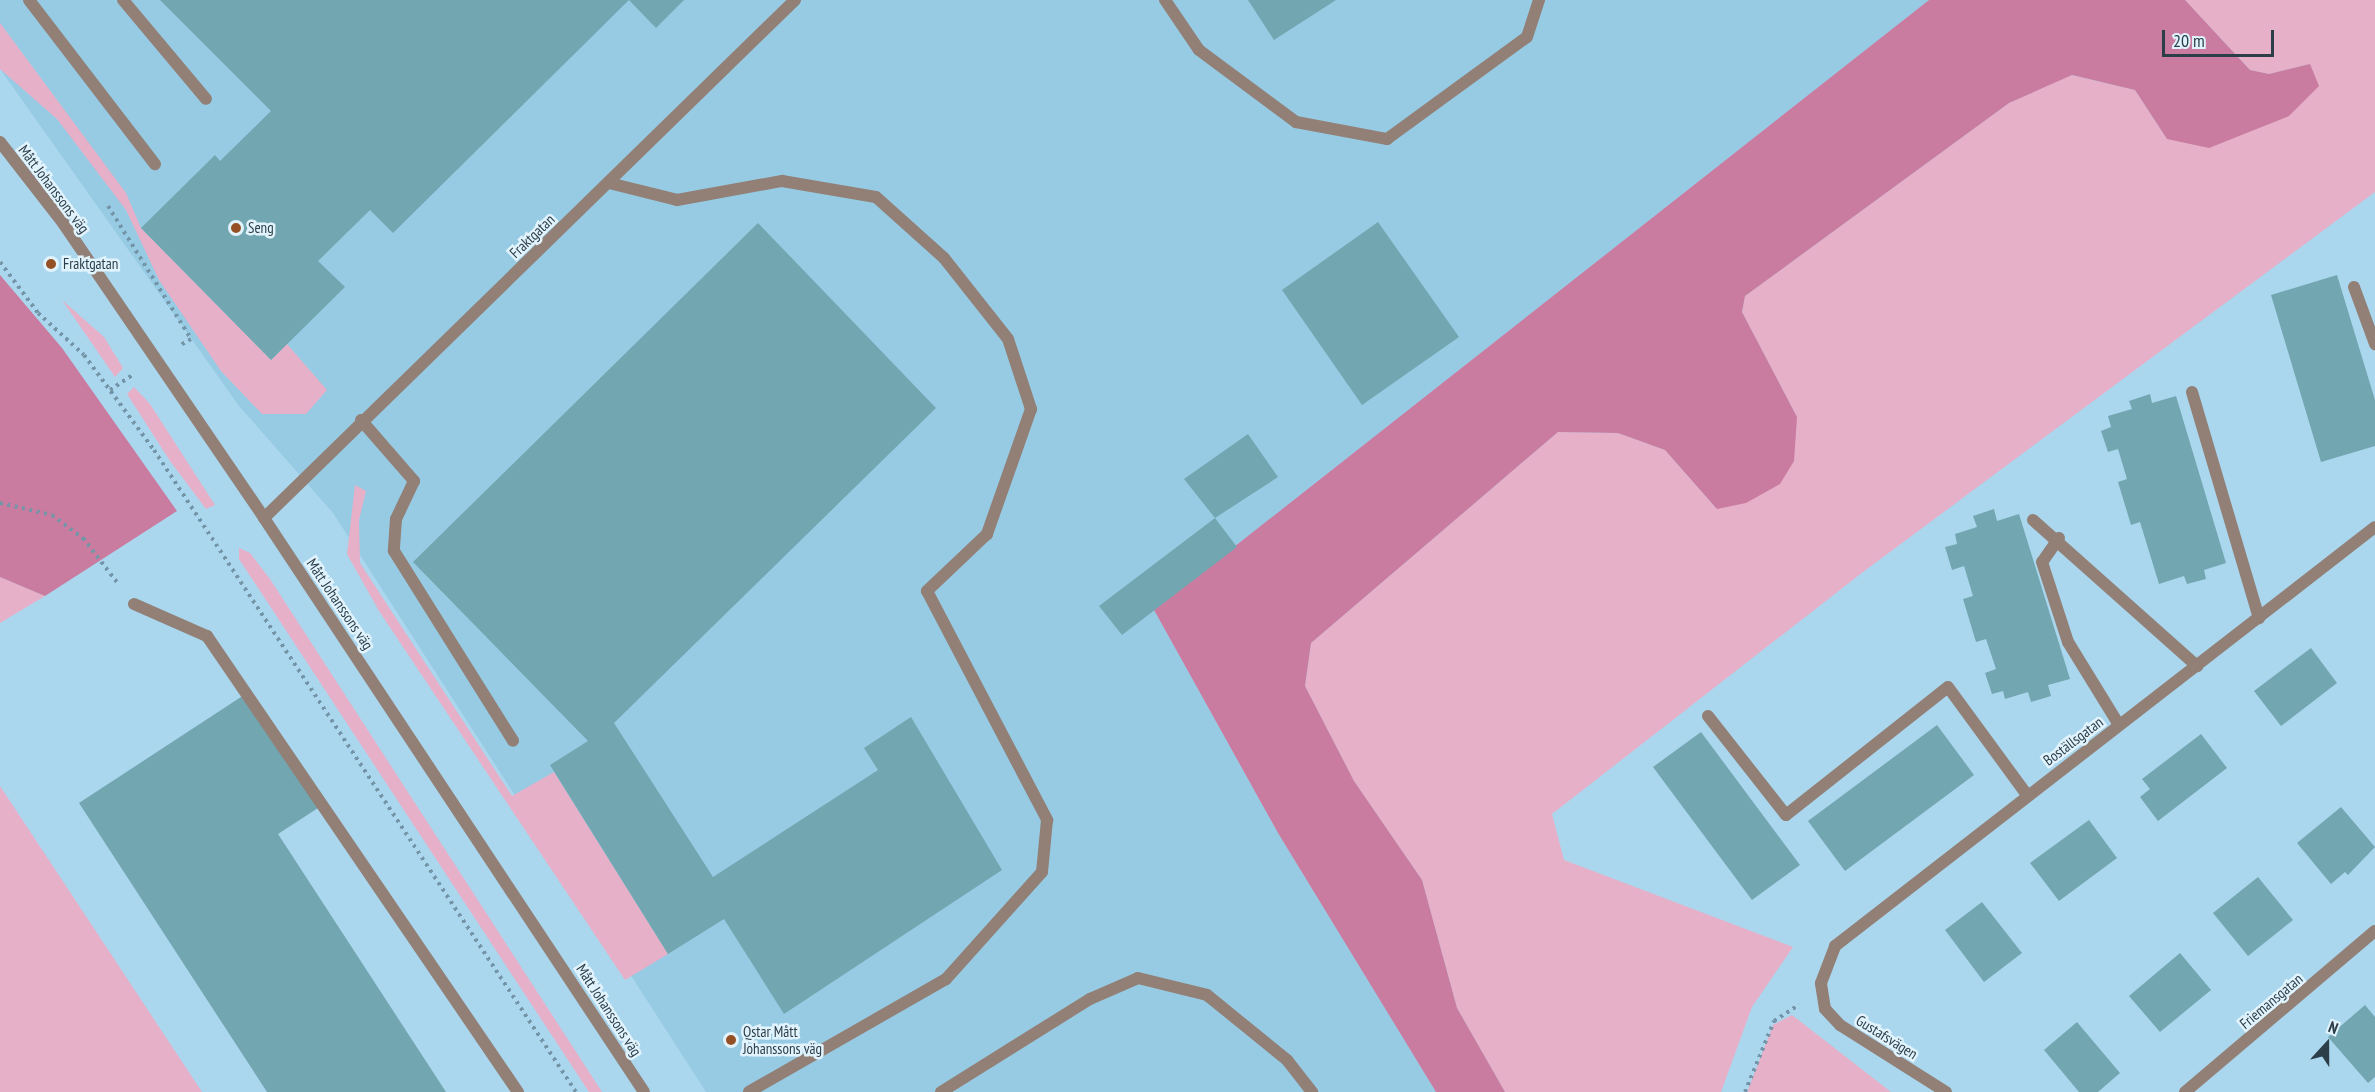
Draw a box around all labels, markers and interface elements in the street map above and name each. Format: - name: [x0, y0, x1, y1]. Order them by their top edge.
- scale bar: [2165, 18, 2278, 56]
- text: 20 m: [2173, 29, 2205, 52]
- street label: Mått Johanssons väg: [15, 141, 93, 237]
- street label: Fraktgatan: [506, 210, 558, 262]
- place label: Seng: [248, 219, 274, 237]
- marker: Seng: [229, 221, 243, 235]
- place label: Fraktgatan: [63, 255, 118, 273]
- marker: Fraktgatan: [44, 257, 58, 271]
- street label: Mått Johanssons väg: [303, 555, 377, 653]
- street label: Boställsgatan: [2040, 713, 2106, 769]
- street label: Mått Johanssons väg: [573, 961, 645, 1059]
- street label: Friemansgatan: [2236, 970, 2306, 1032]
- street label: Gustafsvägen: [1853, 1011, 1921, 1063]
- north arrow: [2297, 1014, 2357, 1074]
- text: N: [2326, 1016, 2341, 1038]
- place label: Qstar Mått Johanssons väg: [743, 1022, 822, 1057]
- marker: Qstar Mått Johanssons väg: [724, 1033, 738, 1047]

